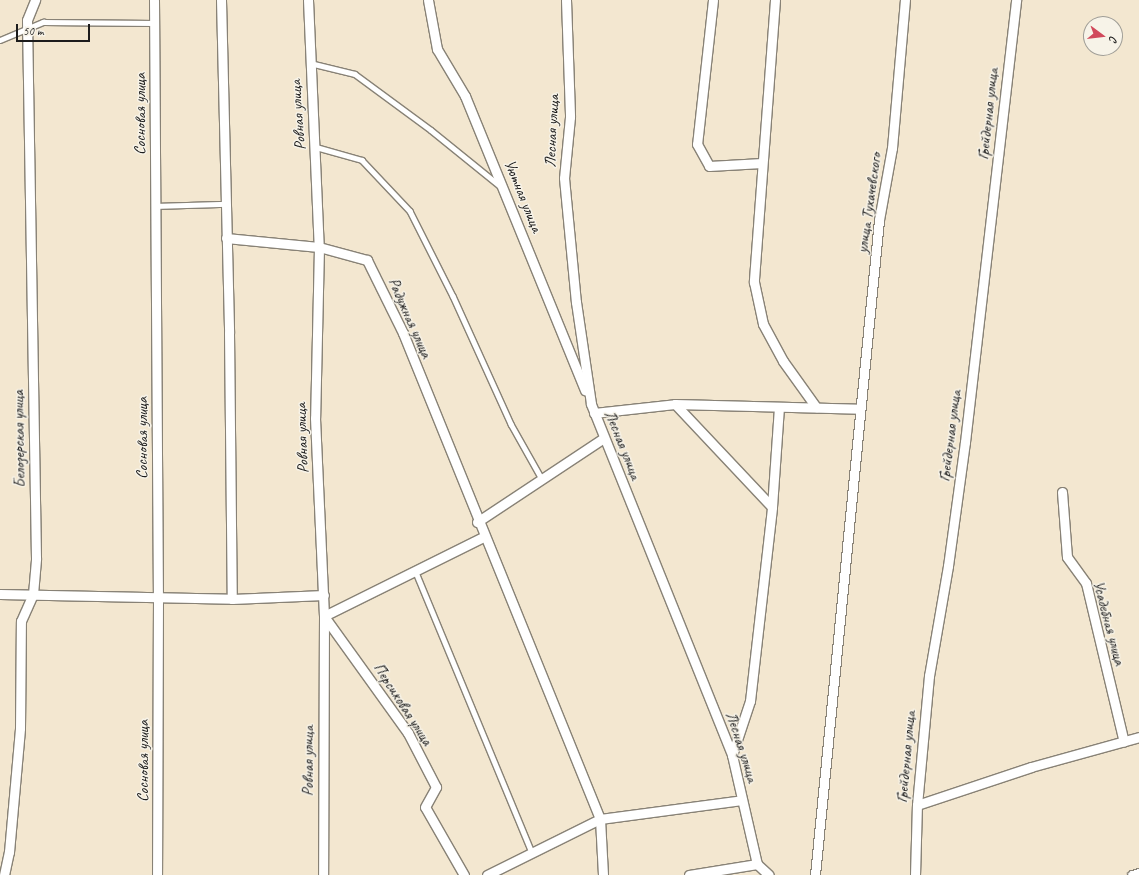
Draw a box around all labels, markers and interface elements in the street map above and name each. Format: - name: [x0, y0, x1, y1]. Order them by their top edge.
- scale bar: [18, 16, 92, 42]
- north arrow: [1083, 16, 1123, 56]
- text: 50 m: [23, 23, 43, 39]
- text: С: [1106, 34, 1121, 43]
- street label: Грейдерная улица: [974, 67, 1002, 161]
- street label: Сосновая улица: [130, 73, 150, 155]
- street label: Ровная улица: [286, 79, 310, 151]
- street label: Лесная улица: [540, 94, 564, 168]
- street label: улица Тухачевского: [852, 151, 886, 255]
- street label: Уютная улица: [500, 157, 546, 235]
- street label: Радужная улица: [384, 275, 436, 361]
- street label: Грейдерная улица: [935, 389, 965, 483]
- street label: Белозерская улица: [9, 390, 29, 488]
- street label: Сосновая улица: [132, 397, 152, 479]
- street label: Ровная улица: [291, 402, 313, 474]
- street label: Лесная улица: [600, 407, 646, 483]
- street label: Усадебная улица: [1088, 578, 1130, 668]
- street label: Персиковая улица: [369, 658, 437, 750]
- street label: Лесная улица: [722, 709, 762, 785]
- street label: Грейдерная улица: [892, 710, 920, 804]
- street label: Сосновая улица: [133, 720, 153, 802]
- street label: Ровная улица: [298, 726, 318, 796]

